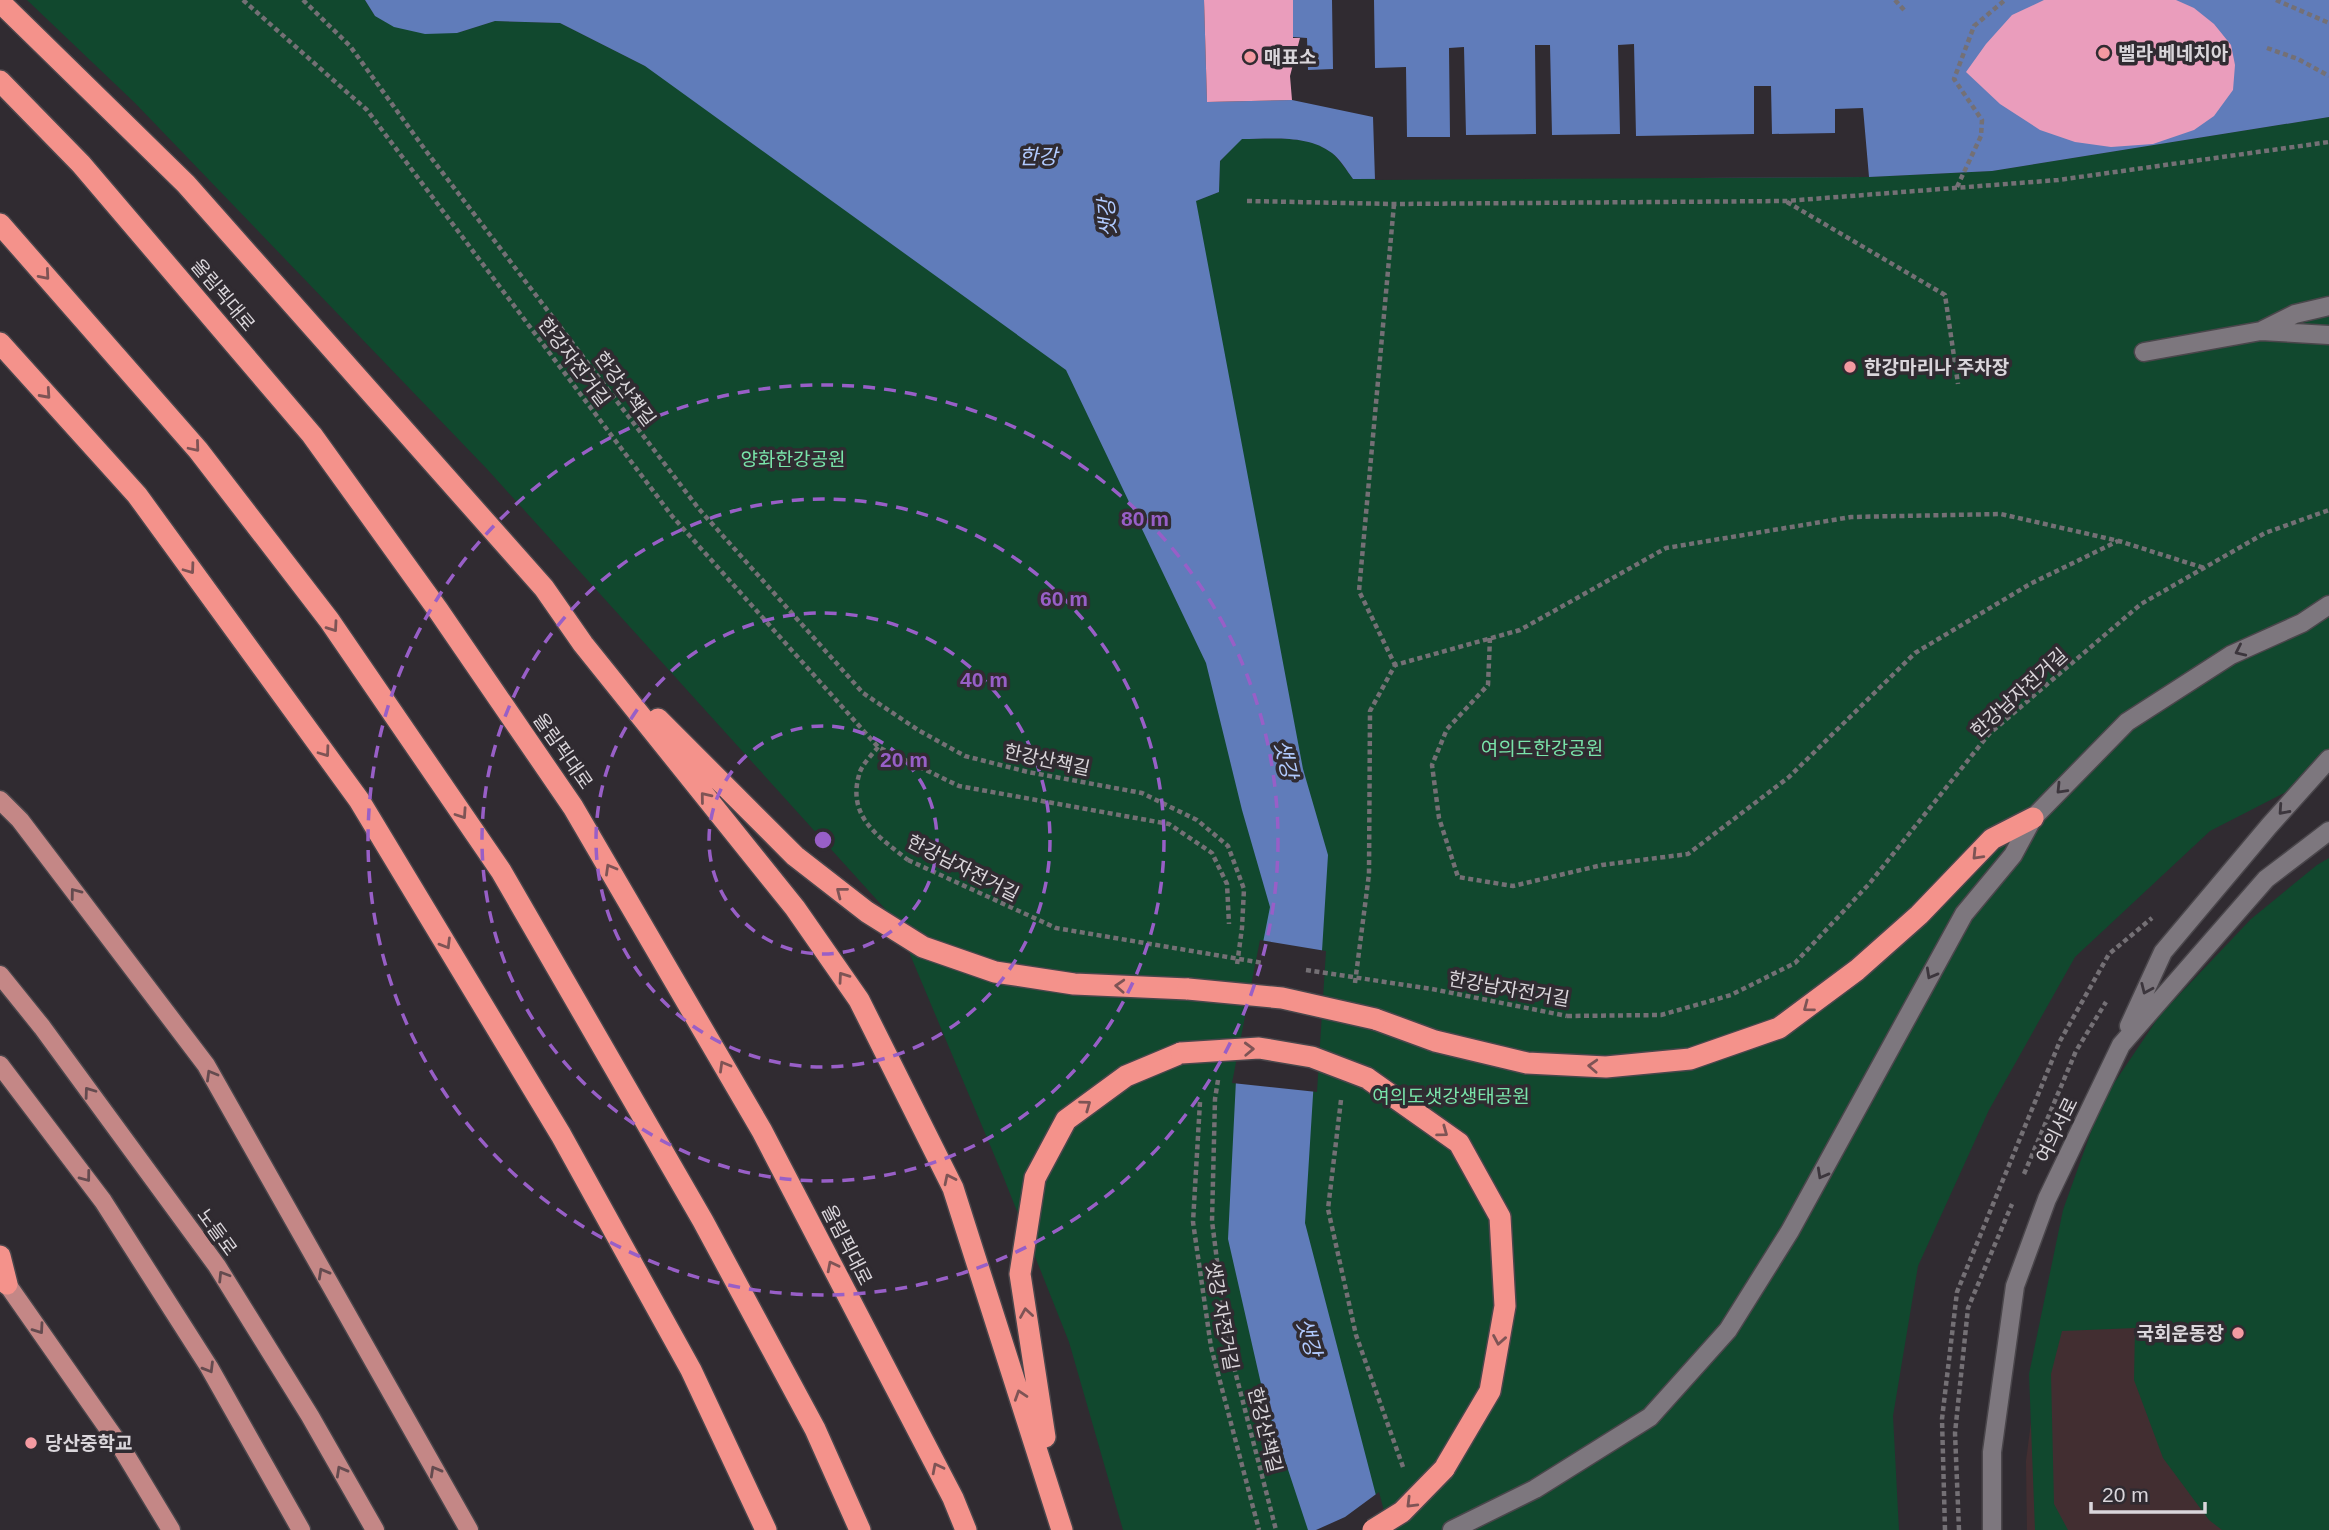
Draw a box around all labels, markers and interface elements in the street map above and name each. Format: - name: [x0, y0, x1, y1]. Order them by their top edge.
- place label: 벨라 베네치아: [2118, 43, 2229, 64]
- marker: 벨라 베네치아: [2096, 45, 2112, 61]
- place label: 매표소: [1264, 47, 1316, 68]
- marker: 매표소: [1242, 49, 1258, 65]
- water label: 한강: [1019, 145, 1060, 168]
- water label: 샛강: [1094, 195, 1120, 238]
- street label: 올림픽대로: [187, 255, 259, 335]
- one-way arrow: [37, 267, 49, 280]
- street label: 한강자전거길: [534, 314, 614, 410]
- street label: 한강산책길: [590, 348, 660, 430]
- place label: 한강마리나 주차장: [1864, 357, 2009, 378]
- marker: 한강마리나 주차장: [1842, 359, 1858, 375]
- one-way arrow: [37, 386, 50, 399]
- one-way arrow: [187, 438, 199, 451]
- park label: 양화한강공원: [741, 449, 845, 470]
- text: 80 m: [1121, 507, 1169, 530]
- one-way arrow: [182, 561, 195, 574]
- text: 60 m: [1040, 587, 1088, 610]
- one-way arrow: [325, 619, 337, 632]
- one-way arrow: [2235, 643, 2247, 657]
- street label: 한강남자전거길: [1967, 644, 2071, 742]
- text: 40 m: [960, 668, 1008, 691]
- street label: 올림픽대로: [529, 709, 597, 793]
- water label: 샛강: [1270, 738, 1302, 783]
- park label: 여의도한강공원: [1481, 738, 1603, 759]
- street label: 한강산책길: [1002, 741, 1092, 779]
- one-way arrow: [317, 745, 329, 757]
- text: 20 m: [880, 748, 928, 771]
- one-way arrow: [2057, 781, 2070, 794]
- one-way arrow: [701, 792, 714, 804]
- one-way arrow: [2279, 802, 2291, 815]
- one-way arrow: [454, 807, 467, 820]
- centre of rings: [811, 828, 835, 852]
- street label: 한강남자전거길: [904, 831, 1022, 905]
- one-way arrow: [1972, 847, 1985, 860]
- one-way arrow: [605, 864, 618, 877]
- one-way arrow: [836, 887, 849, 900]
- one-way arrow: [70, 888, 83, 900]
- one-way arrow: [438, 937, 451, 950]
- one-way arrow: [1926, 967, 1939, 980]
- street label: 한강남자전거길: [1447, 968, 1571, 1010]
- one-way arrow: [838, 972, 851, 985]
- one-way arrow: [1114, 979, 1125, 994]
- one-way arrow: [2140, 982, 2154, 995]
- one-way arrow: [1803, 998, 1815, 1011]
- one-way arrow: [1244, 1041, 1255, 1056]
- one-way arrow: [1587, 1059, 1598, 1074]
- one-way arrow: [719, 1061, 732, 1073]
- one-way arrow: [206, 1069, 219, 1082]
- park label: 여의도샛강생태공원: [1372, 1086, 1530, 1107]
- one-way arrow: [85, 1087, 98, 1100]
- street label: 여의서로: [2032, 1094, 2082, 1166]
- one-way arrow: [1078, 1101, 1091, 1113]
- one-way arrow: [1435, 1124, 1448, 1136]
- one-way arrow: [1817, 1167, 1830, 1179]
- one-way arrow: [77, 1170, 90, 1182]
- one-way arrow: [943, 1174, 957, 1186]
- street label: 올림픽대로: [818, 1201, 876, 1289]
- street label: 노들로: [193, 1205, 241, 1259]
- street label: 샛강 자전거길: [1202, 1260, 1242, 1372]
- one-way arrow: [827, 1261, 841, 1273]
- one-way arrow: [318, 1267, 331, 1280]
- one-way arrow: [218, 1271, 231, 1284]
- one-way arrow: [1019, 1307, 1034, 1319]
- water label: 샛강: [1292, 1315, 1326, 1361]
- one-way arrow: [31, 1321, 43, 1334]
- place label: 국회운동장: [2137, 1323, 2224, 1344]
- marker: 국회운동장: [2230, 1325, 2246, 1341]
- one-way arrow: [1493, 1334, 1508, 1346]
- one-way arrow: [201, 1361, 214, 1374]
- street label: 한강산책길: [1244, 1385, 1286, 1475]
- one-way arrow: [1014, 1389, 1028, 1401]
- place label: 당산중학교: [45, 1433, 132, 1454]
- marker: 당산중학교: [23, 1435, 39, 1451]
- one-way arrow: [932, 1463, 946, 1475]
- one-way arrow: [336, 1465, 349, 1478]
- one-way arrow: [430, 1465, 443, 1478]
- scale bar: [2091, 1470, 2205, 1514]
- text: 20 m: [2102, 1483, 2149, 1506]
- one-way arrow: [1407, 1495, 1419, 1507]

